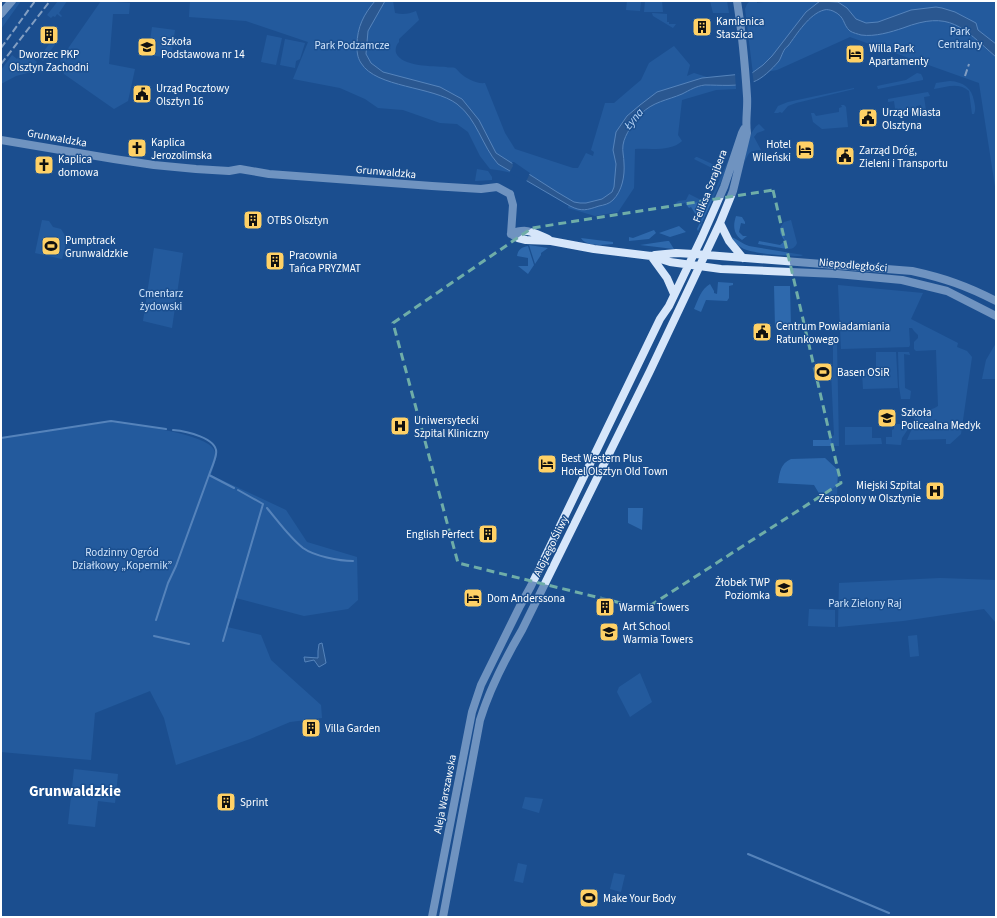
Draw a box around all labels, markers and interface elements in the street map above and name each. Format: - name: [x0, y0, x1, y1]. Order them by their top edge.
- place label: Kamienica Staszica: [716, 14, 764, 42]
- building icon: Kamienica Staszica: [691, 16, 713, 38]
- building icon: Dworzec PKP Olsztyn Zachodni: [38, 24, 60, 46]
- park label: Park Centralny: [938, 24, 982, 52]
- place label: Szkoła Podstawowa nr 14: [161, 34, 245, 62]
- school or university icon: Szkoła Podstawowa nr 14: [136, 36, 158, 58]
- park label: Park Podzamcze: [315, 38, 390, 53]
- place label: Willa Park Apartamenty: [869, 41, 929, 69]
- hotel icon: Willa Park Apartamenty: [844, 43, 866, 65]
- place label: Dworzec PKP Olsztyn Zachodni: [9, 47, 89, 75]
- place label: Urząd Pocztowy Olsztyn 16: [156, 81, 229, 109]
- public building icon: Urząd Pocztowy Olsztyn 16: [131, 83, 153, 105]
- water label: Łyna: [619, 104, 648, 134]
- place label: Urząd Miasta Olsztyna: [882, 105, 941, 133]
- public building icon: Urząd Miasta Olsztyna: [857, 107, 879, 129]
- street label: Grunwaldzka: [26, 125, 88, 151]
- place label: Kaplica Jerozolimska: [151, 135, 212, 163]
- church icon: Kaplica Jerozolimska: [126, 137, 148, 159]
- place label: Hotel Wileński: [753, 137, 791, 165]
- hotel icon: Hotel Wileński: [794, 139, 816, 161]
- place label: Zarząd Dróg, Zieleni i Transportu: [859, 143, 948, 171]
- public building icon: Zarząd Dróg, Zieleni i Transportu: [834, 145, 856, 167]
- street label: Feliksa Szrajbera: [689, 147, 731, 225]
- place label: Kaplica domowa: [58, 152, 98, 180]
- church icon: Kaplica domowa: [33, 154, 55, 176]
- street label: Grunwaldzka: [355, 162, 417, 182]
- building icon: OTBS Olsztyn: [242, 209, 264, 231]
- place label: OTBS Olsztyn: [267, 213, 329, 228]
- place label: Pumptrack Grunwaldzkie: [65, 233, 129, 261]
- sports icon: Pumptrack Grunwaldzkie: [40, 235, 62, 257]
- place label: Pracownia Tańca PRYZMAT: [289, 248, 361, 276]
- building icon: Pracownia Tańca PRYZMAT: [264, 250, 286, 272]
- street label: Niepodległości: [818, 255, 888, 275]
- park label: Cmentarz żydowski: [139, 286, 183, 314]
- place label: Centrum Powiadamiania Ratunkowego: [776, 319, 890, 347]
- public building icon: Centrum Powiadamiania Ratunkowego: [751, 321, 773, 343]
- sports icon: Basen OSiR: [812, 361, 834, 383]
- place label: Basen OSiR: [837, 365, 889, 380]
- place label: Szkoła Policealna Medyk: [901, 405, 981, 433]
- school or university icon: Szkoła Policealna Medyk: [876, 407, 898, 429]
- place label: Uniwersytecki Szpital Kliniczny: [414, 413, 489, 441]
- hospital icon: Uniwersytecki Szpital Kliniczny: [389, 415, 411, 437]
- place label: Best Western Plus Hotel Olsztyn Old Town: [561, 451, 668, 479]
- hotel icon: Best Western Plus Hotel Olsztyn Old Town: [536, 453, 558, 475]
- place label: Miejski Szpital Zespolony w Olsztynie: [819, 478, 922, 506]
- hospital icon: Miejski Szpital Zespolony w Olsztynie: [924, 480, 946, 502]
- street label: Alojzego Śliwy: [530, 513, 572, 579]
- building icon: English Perfect: [477, 523, 499, 545]
- place label: English Perfect: [406, 527, 474, 542]
- park label: Rodzinny Ogród Działkowy „Kopernik”: [72, 545, 172, 573]
- place label: Żłobek TWP Poziomka: [715, 575, 770, 603]
- school or university icon: Żłobek TWP Poziomka: [773, 577, 795, 599]
- hotel icon: Dom Anderssona: [462, 587, 484, 609]
- place label: Dom Anderssona: [487, 591, 565, 606]
- building icon: Warmia Towers: [594, 596, 616, 618]
- park label: Park Zielony Raj: [828, 596, 902, 611]
- place label: Warmia Towers: [619, 600, 690, 615]
- place label: Art School Warmia Towers: [623, 619, 694, 647]
- school or university icon: Art School Warmia Towers: [598, 621, 620, 643]
- building icon: Villa Garden: [300, 717, 322, 739]
- place label: Villa Garden: [325, 721, 380, 736]
- street label: Aleja Warszawska: [430, 753, 460, 835]
- district label: Grunwaldzkie: [29, 781, 121, 802]
- building icon: Sprint: [215, 791, 237, 813]
- place label: Sprint: [240, 795, 269, 810]
- sports icon: Make Your Body: [578, 887, 600, 909]
- place label: Make Your Body: [603, 891, 676, 906]

